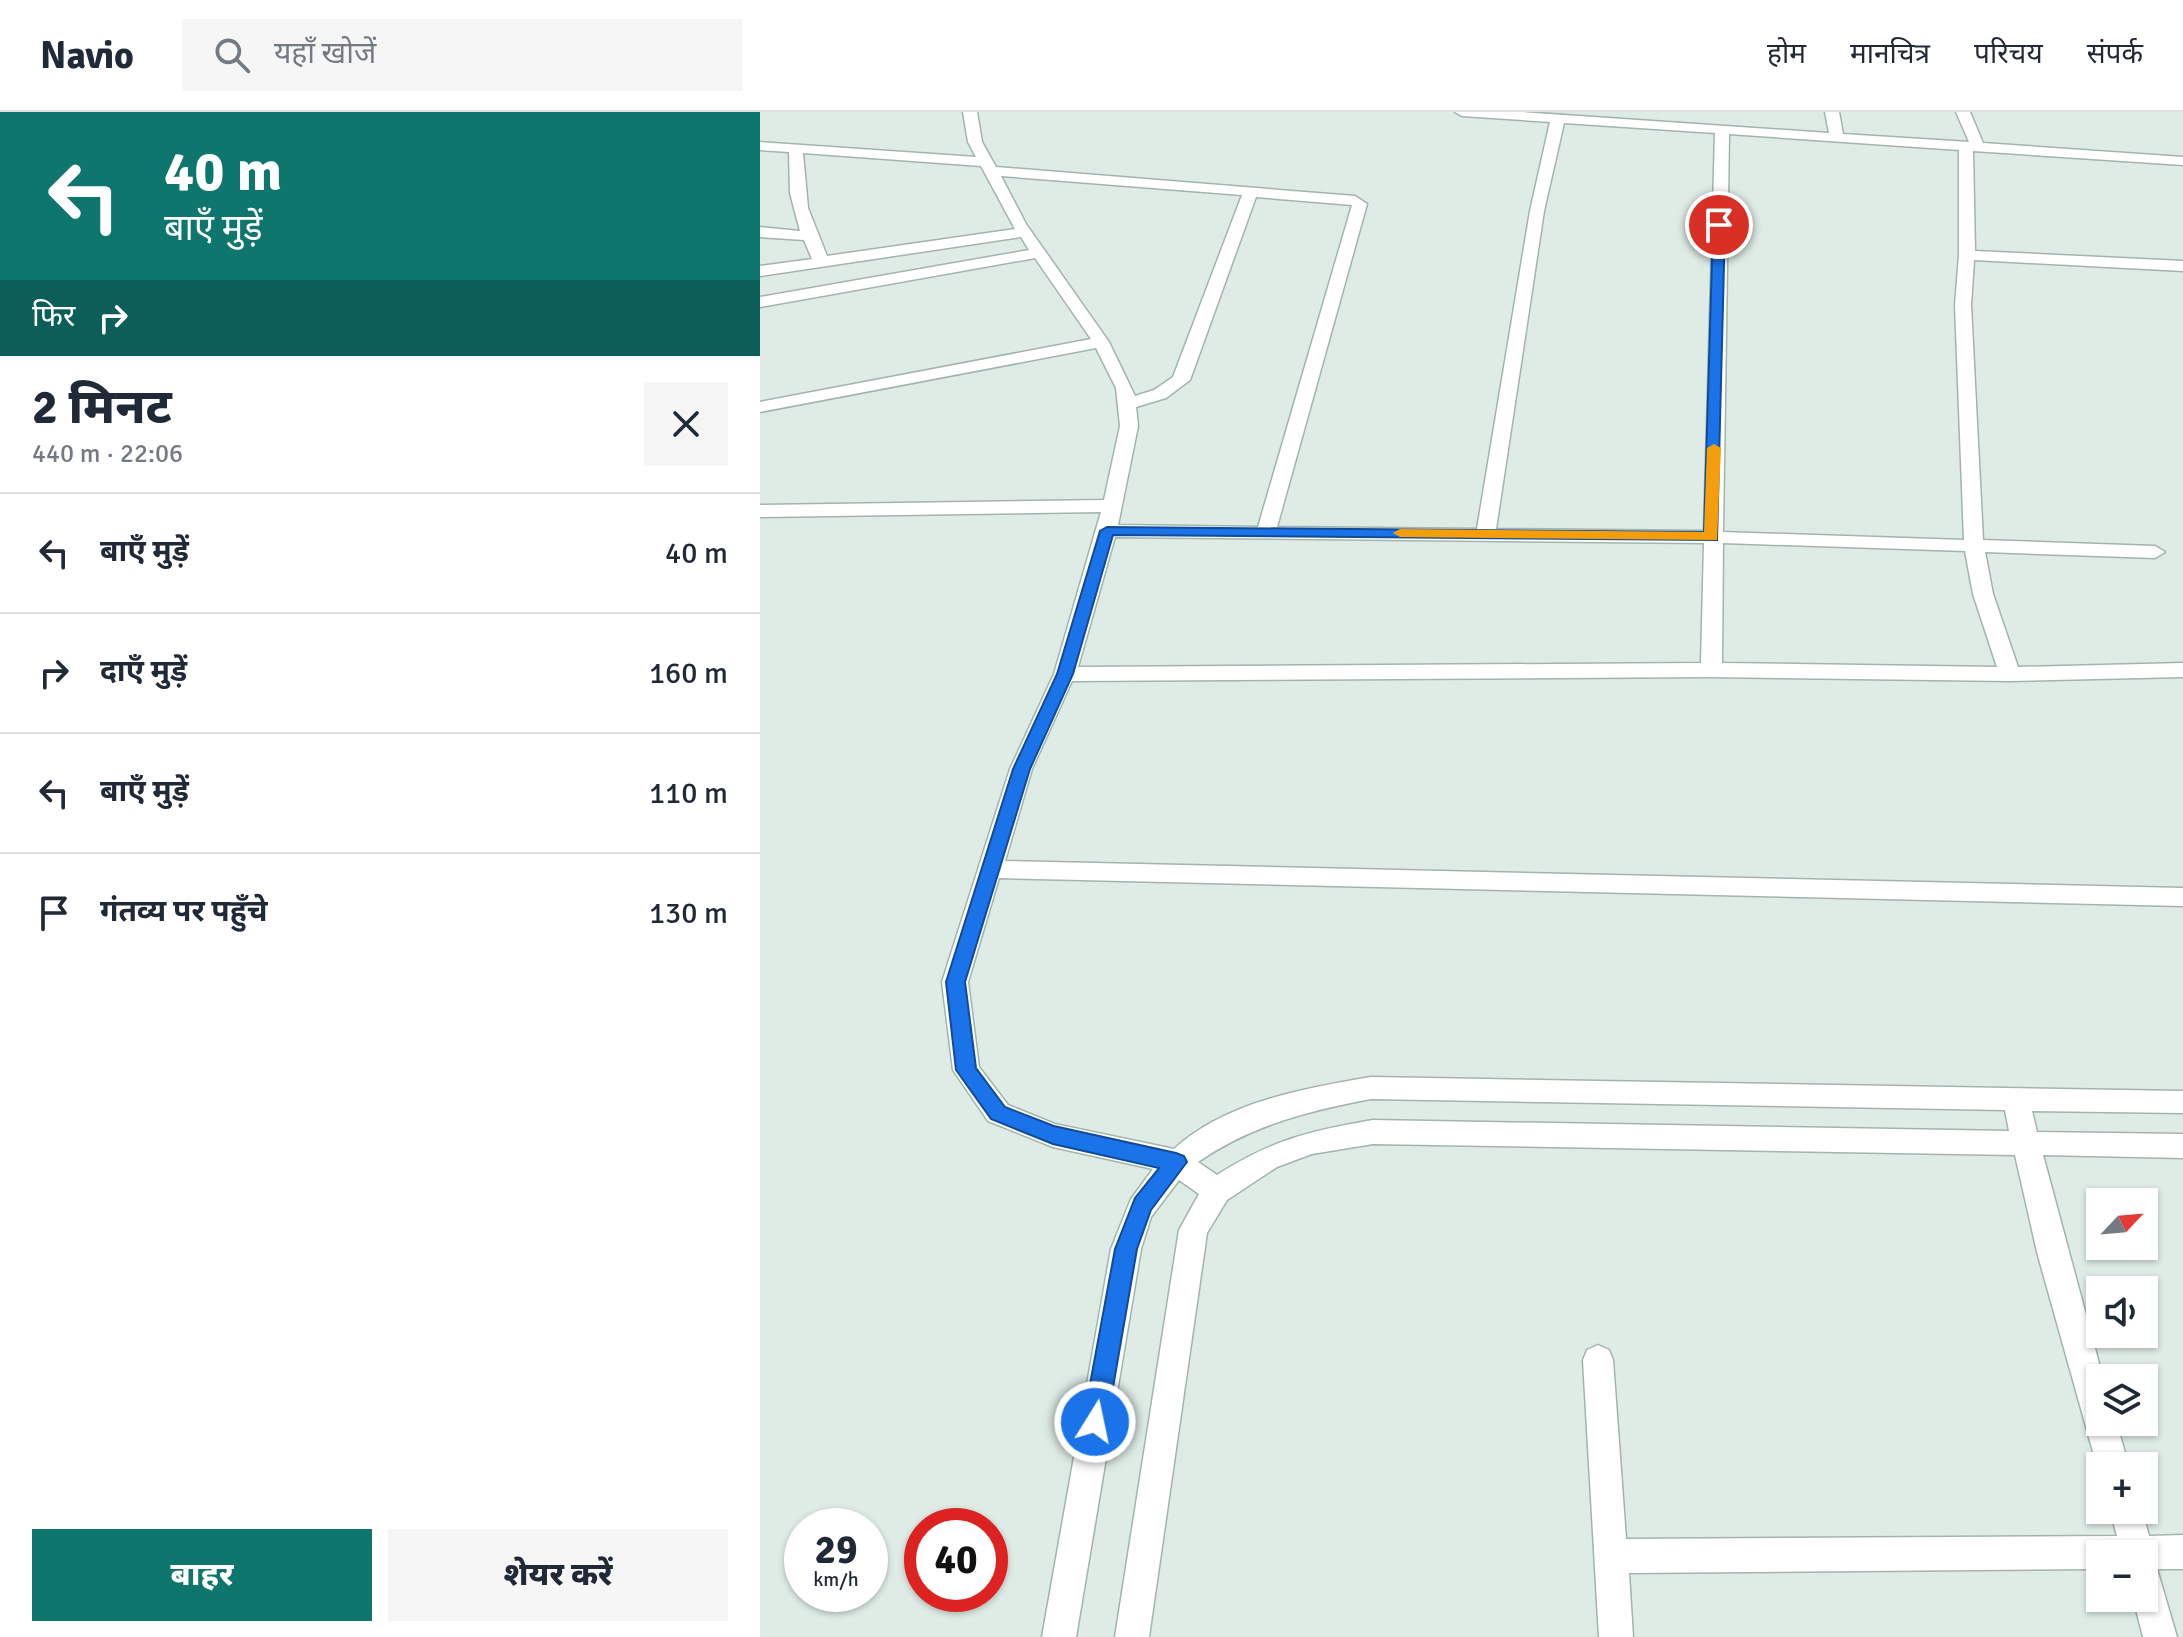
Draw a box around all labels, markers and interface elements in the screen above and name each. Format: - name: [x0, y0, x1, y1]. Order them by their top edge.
- search box: [182, 19, 742, 91]
- text: Navio: [40, 32, 134, 79]
- icon: search: [210, 33, 254, 77]
- text: यहाँ खोजें: [274, 35, 376, 72]
- text: होम: [1767, 37, 1806, 71]
- text: मानचित्र: [1850, 37, 1930, 71]
- text: परिचय: [1974, 37, 2043, 71]
- text: संपर्क: [2087, 37, 2143, 71]
- text: 40 m: [164, 137, 282, 206]
- icon: left: [32, 144, 136, 248]
- pin: [1685, 191, 1753, 259]
- icon: arrive: [1697, 203, 1741, 247]
- text: बाएँ मुड़ें: [164, 206, 263, 251]
- icon: right: [91, 296, 135, 340]
- text: फिर: [32, 298, 75, 335]
- text: 2 मिनट: [32, 378, 172, 437]
- button: close: [644, 382, 728, 466]
- text: 440 m · 22:06: [32, 438, 183, 470]
- icon: left: [32, 531, 76, 575]
- text: बाएँ मुड़ें: [100, 533, 189, 570]
- text: 40 m: [665, 535, 728, 572]
- icon: right: [32, 651, 76, 695]
- text: दाएँ मुड़ें: [100, 653, 187, 690]
- text: 160 m: [649, 655, 728, 692]
- icon: left: [32, 771, 76, 815]
- text: बाएँ मुड़ें: [100, 773, 189, 810]
- text: 110 m: [649, 775, 728, 812]
- icon: arrive: [32, 891, 76, 935]
- text: गंतव्य पर पहुँचे: [100, 893, 267, 930]
- text: 130 m: [649, 895, 728, 932]
- north arrow: [2086, 1188, 2158, 1260]
- map controls: [2086, 1188, 2158, 1612]
- button: sound: [2086, 1276, 2158, 1348]
- button: layers: [2086, 1364, 2158, 1436]
- position arrow: [1053, 1380, 1137, 1464]
- button: +: [2086, 1452, 2158, 1524]
- speed limit sign: 40: [904, 1508, 1008, 1612]
- text: 29: [814, 1525, 858, 1575]
- button: बाहर: [32, 1529, 372, 1621]
- button: शेयर करें: [388, 1529, 728, 1621]
- button: −: [2086, 1540, 2158, 1612]
- text: km/h: [813, 1567, 859, 1592]

